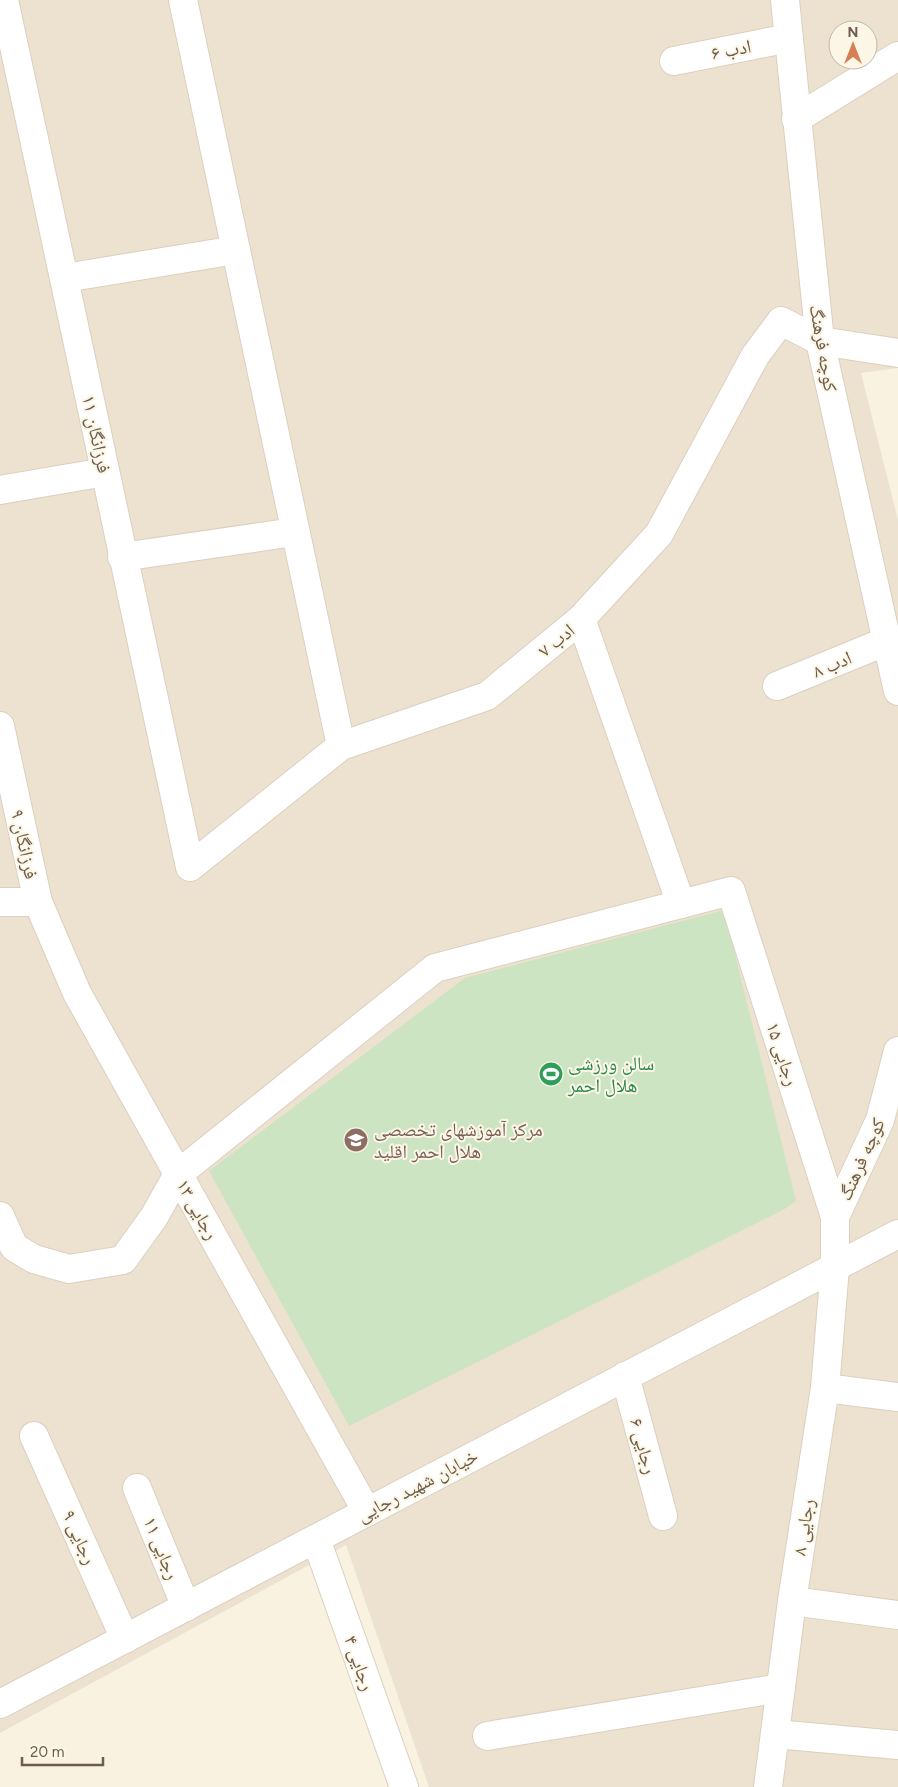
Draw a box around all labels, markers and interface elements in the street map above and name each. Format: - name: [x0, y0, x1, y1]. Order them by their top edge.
- north arrow: [828, 20, 878, 70]
- text: N: [848, 24, 858, 41]
- street label: ادب ۶: [709, 34, 753, 65]
- street label: کوچه فرهنگ: [805, 303, 842, 393]
- street label: فرزانگان ۱۱: [77, 393, 116, 475]
- street label: ادب ۷: [533, 619, 579, 662]
- street label: ادب ۸: [809, 646, 855, 683]
- street label: فرزانگان ۹: [6, 807, 43, 881]
- street label: رجایی ۱۵: [761, 1019, 804, 1089]
- place label: سالن ورزشی هلال احمر: [567, 1052, 654, 1097]
- sports icon: سالن ورزشی هلال احمر: [538, 1061, 564, 1087]
- street label: کوچه فرهنگ: [833, 1114, 890, 1204]
- place label: مرکز آموزشهای تخصصی هلال احمر اقلید: [374, 1118, 543, 1163]
- school or university icon: مرکز آموزشهای تخصصی هلال احمر اقلید: [343, 1127, 369, 1153]
- street label: رجایی ۱۳: [172, 1175, 224, 1243]
- street label: رجایی ۶: [625, 1416, 662, 1477]
- street label: خیابان شهید رجایی: [353, 1444, 482, 1527]
- street label: رجایی ۸: [788, 1497, 819, 1557]
- street label: رجایی ۹: [57, 1506, 102, 1568]
- street label: رجایی ۱۱: [139, 1513, 184, 1583]
- street label: رجایی ۴: [339, 1632, 380, 1694]
- scale bar: [22, 1734, 104, 1766]
- text: 20 m: [30, 1743, 64, 1761]

